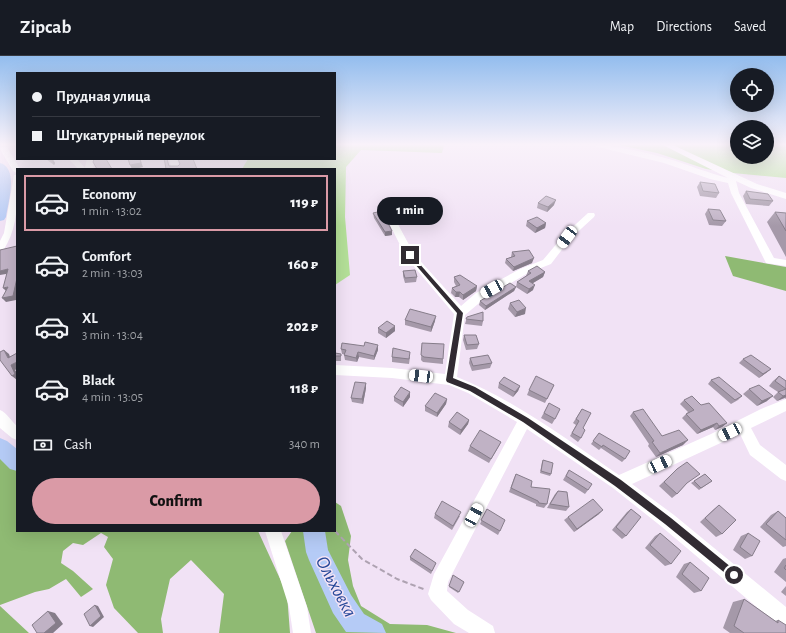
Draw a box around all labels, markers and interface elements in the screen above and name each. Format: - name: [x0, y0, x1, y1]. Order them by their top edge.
- text: Zipcab: [20, 18, 71, 37]
- text: Map: [610, 20, 634, 34]
- text: Directions: [656, 20, 712, 34]
- text: Saved: [734, 20, 766, 34]
- map controls: [730, 68, 774, 164]
- button: locate: [730, 68, 774, 112]
- text: Прудная улица: [56, 89, 151, 104]
- button: layers: [730, 120, 774, 164]
- text: Штукатурный переулок: [56, 128, 205, 143]
- icon: car: [34, 185, 70, 221]
- text: Economy: [82, 187, 136, 202]
- text: 119 ₽: [290, 195, 318, 210]
- callout: 1 min: [377, 197, 443, 225]
- text: 1 min: [396, 204, 424, 217]
- text: 1 min · 13:02: [82, 205, 142, 218]
- car: [555, 224, 579, 250]
- route end: [401, 246, 419, 264]
- icon: car: [34, 247, 70, 283]
- text: Comfort: [82, 249, 131, 264]
- text: 160 ₽: [288, 257, 318, 272]
- text: 2 min · 13:03: [82, 267, 143, 280]
- car: [479, 278, 505, 300]
- icon: car: [34, 309, 70, 345]
- text: XL: [82, 311, 98, 326]
- text: 202 ₽: [286, 319, 318, 334]
- text: 3 min · 13:04: [82, 329, 143, 342]
- car: [408, 369, 434, 383]
- icon: car: [34, 371, 70, 407]
- text: Black: [82, 373, 115, 388]
- text: 118 ₽: [290, 381, 318, 396]
- text: 4 min · 13:05: [82, 391, 143, 404]
- car: [717, 421, 743, 443]
- icon: cash: [32, 434, 54, 456]
- text: Cash: [64, 437, 92, 452]
- text: 340 m: [289, 438, 320, 451]
- car: [647, 453, 673, 475]
- button: Confirm: [32, 478, 320, 524]
- car: [463, 502, 485, 528]
- water label: Ольховка: [312, 553, 360, 620]
- route start: [725, 566, 743, 584]

